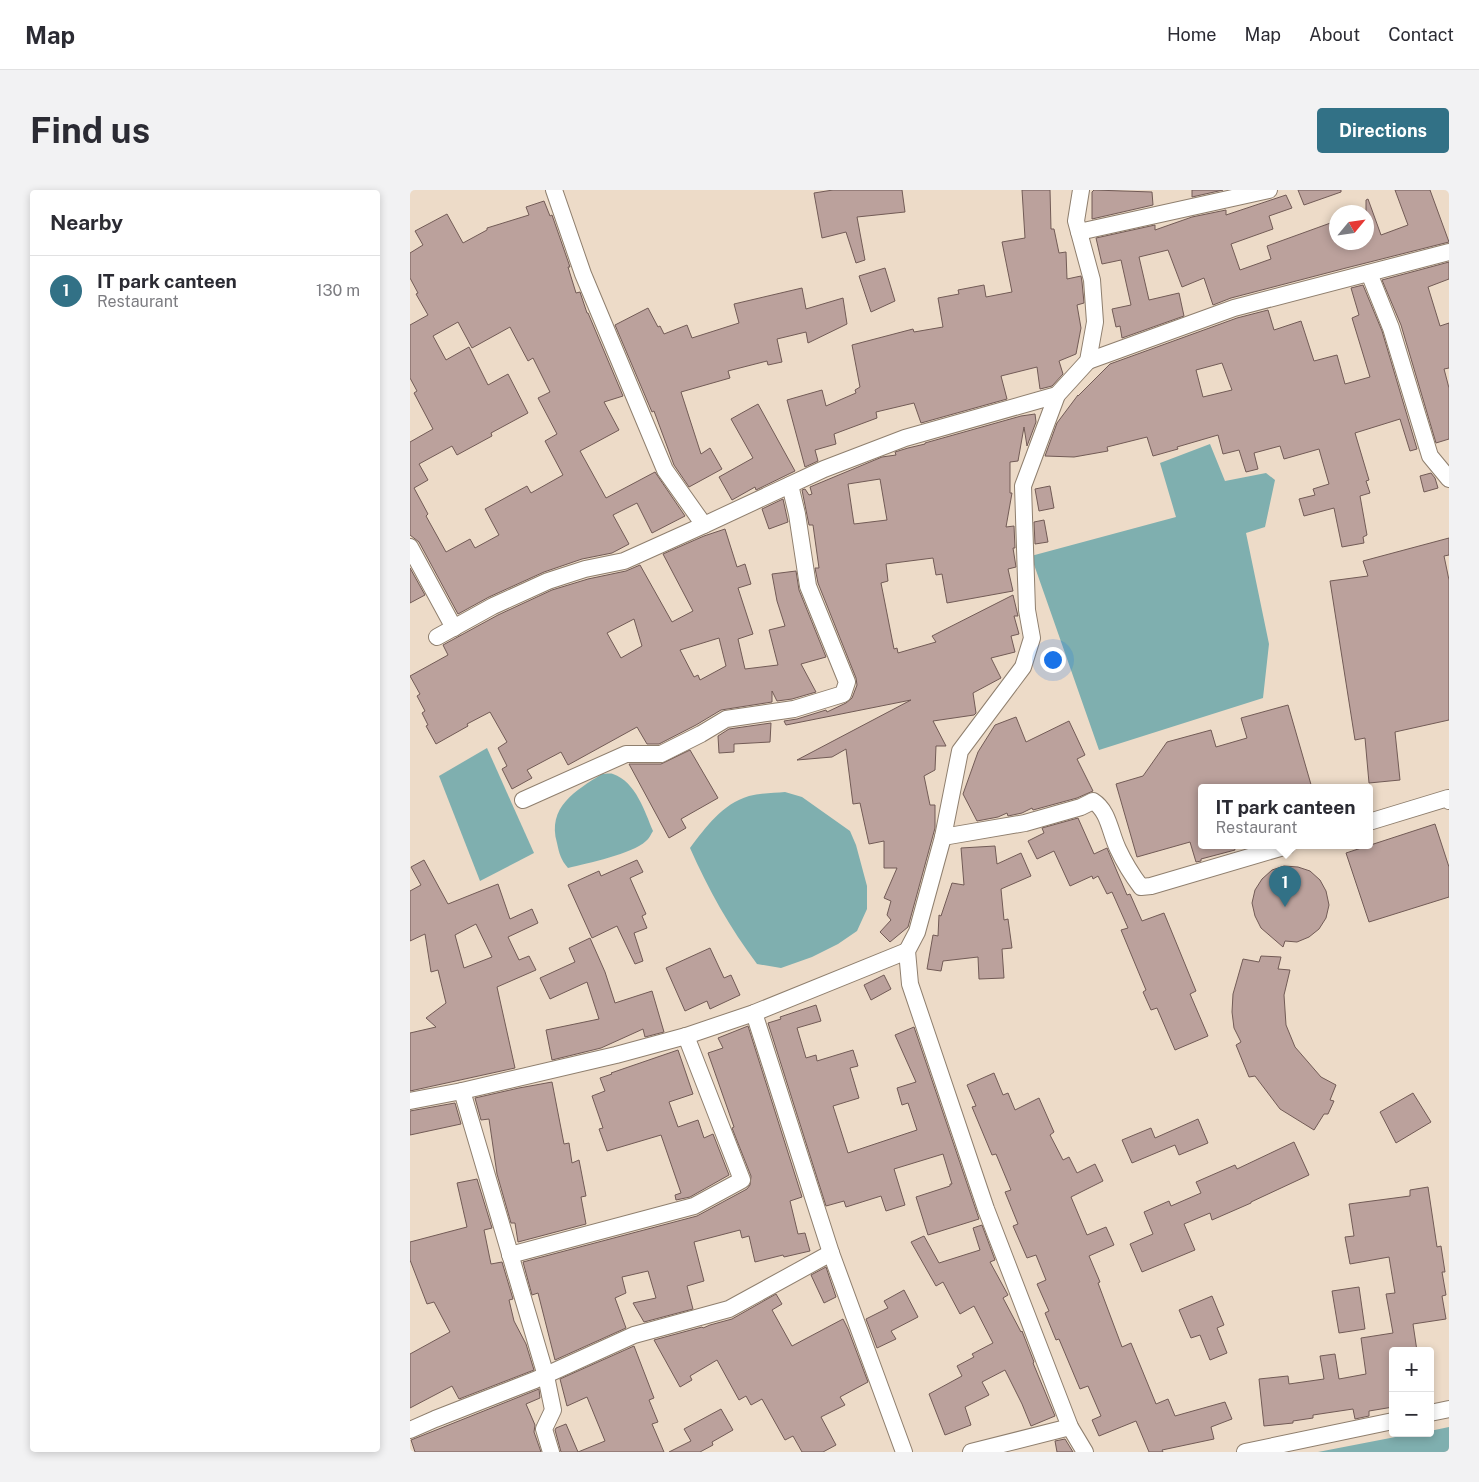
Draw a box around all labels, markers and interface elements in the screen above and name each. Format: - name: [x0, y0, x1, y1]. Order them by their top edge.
- text: Map: [25, 21, 75, 49]
- text: Home: [1167, 24, 1217, 45]
- text: Map: [1245, 24, 1281, 45]
- text: About: [1309, 24, 1360, 45]
- text: Contact: [1388, 24, 1454, 45]
- button: Directions: [1317, 108, 1449, 153]
- text: Find us: [30, 110, 150, 151]
- north arrow: [1329, 205, 1374, 250]
- text: Nearby: [50, 210, 123, 235]
- text: IT park canteen: [97, 270, 237, 292]
- text: 1: [63, 281, 69, 300]
- text: 130 m: [316, 281, 360, 300]
- text: Restaurant: [97, 292, 179, 311]
- your location: [1040, 647, 1066, 673]
- popup: [1198, 784, 1373, 849]
- text: IT park canteen: [1216, 796, 1355, 818]
- text: Restaurant: [1216, 818, 1297, 837]
- pin: 1: [1269, 866, 1301, 907]
- map controls: [1389, 1347, 1434, 1437]
- button: +: [1389, 1347, 1434, 1392]
- button: −: [1389, 1392, 1434, 1437]

